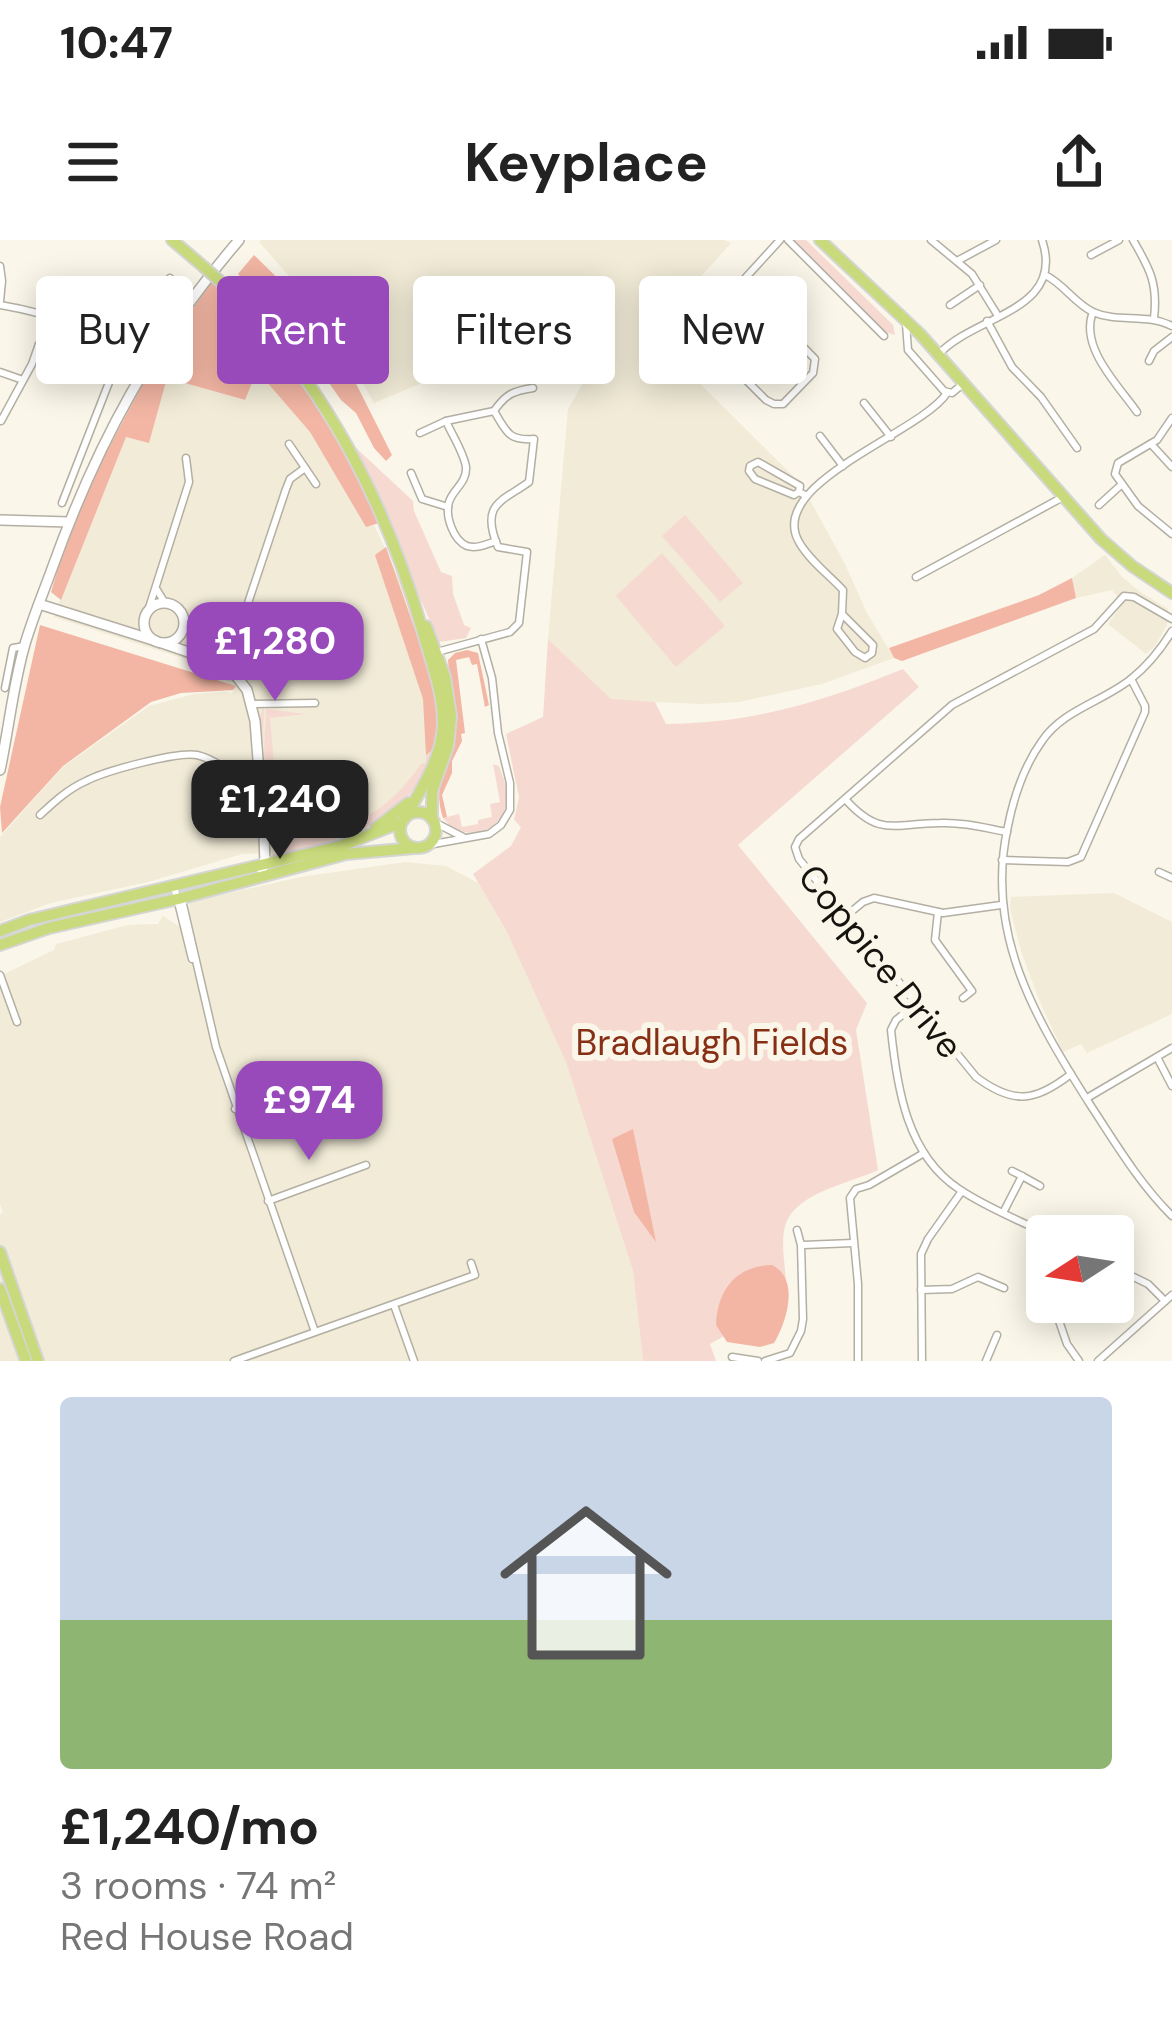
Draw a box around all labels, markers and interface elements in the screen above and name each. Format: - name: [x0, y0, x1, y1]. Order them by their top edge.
- text: 10:47: [60, 13, 173, 72]
- text: Keyplace: [464, 127, 708, 198]
- icon: menu: [60, 129, 126, 195]
- icon: share: [1046, 129, 1112, 195]
- chip: Buy: [36, 276, 193, 384]
- chip: Rent: [217, 276, 389, 384]
- chip: Filters: [413, 276, 615, 384]
- chip: New: [639, 276, 807, 384]
- pin: £1,280: [177, 602, 373, 704]
- text: £1,280: [214, 615, 336, 666]
- pin: £1,240: [182, 760, 378, 862]
- text: £1,240: [218, 773, 342, 824]
- street label: Coppice Drive: [788, 855, 973, 1068]
- park label: Bradlaugh Fields: [576, 1019, 848, 1066]
- pin: £974: [238, 1061, 380, 1163]
- text: £974: [263, 1074, 356, 1125]
- north arrow: [1026, 1215, 1134, 1323]
- map controls: [1026, 1215, 1134, 1323]
- icon: home: [478, 1475, 694, 1691]
- text: £1,240/mo: [60, 1793, 319, 1860]
- text: 3 rooms · 74 m²: [60, 1860, 336, 1911]
- text: Red House Road: [60, 1911, 354, 1962]

